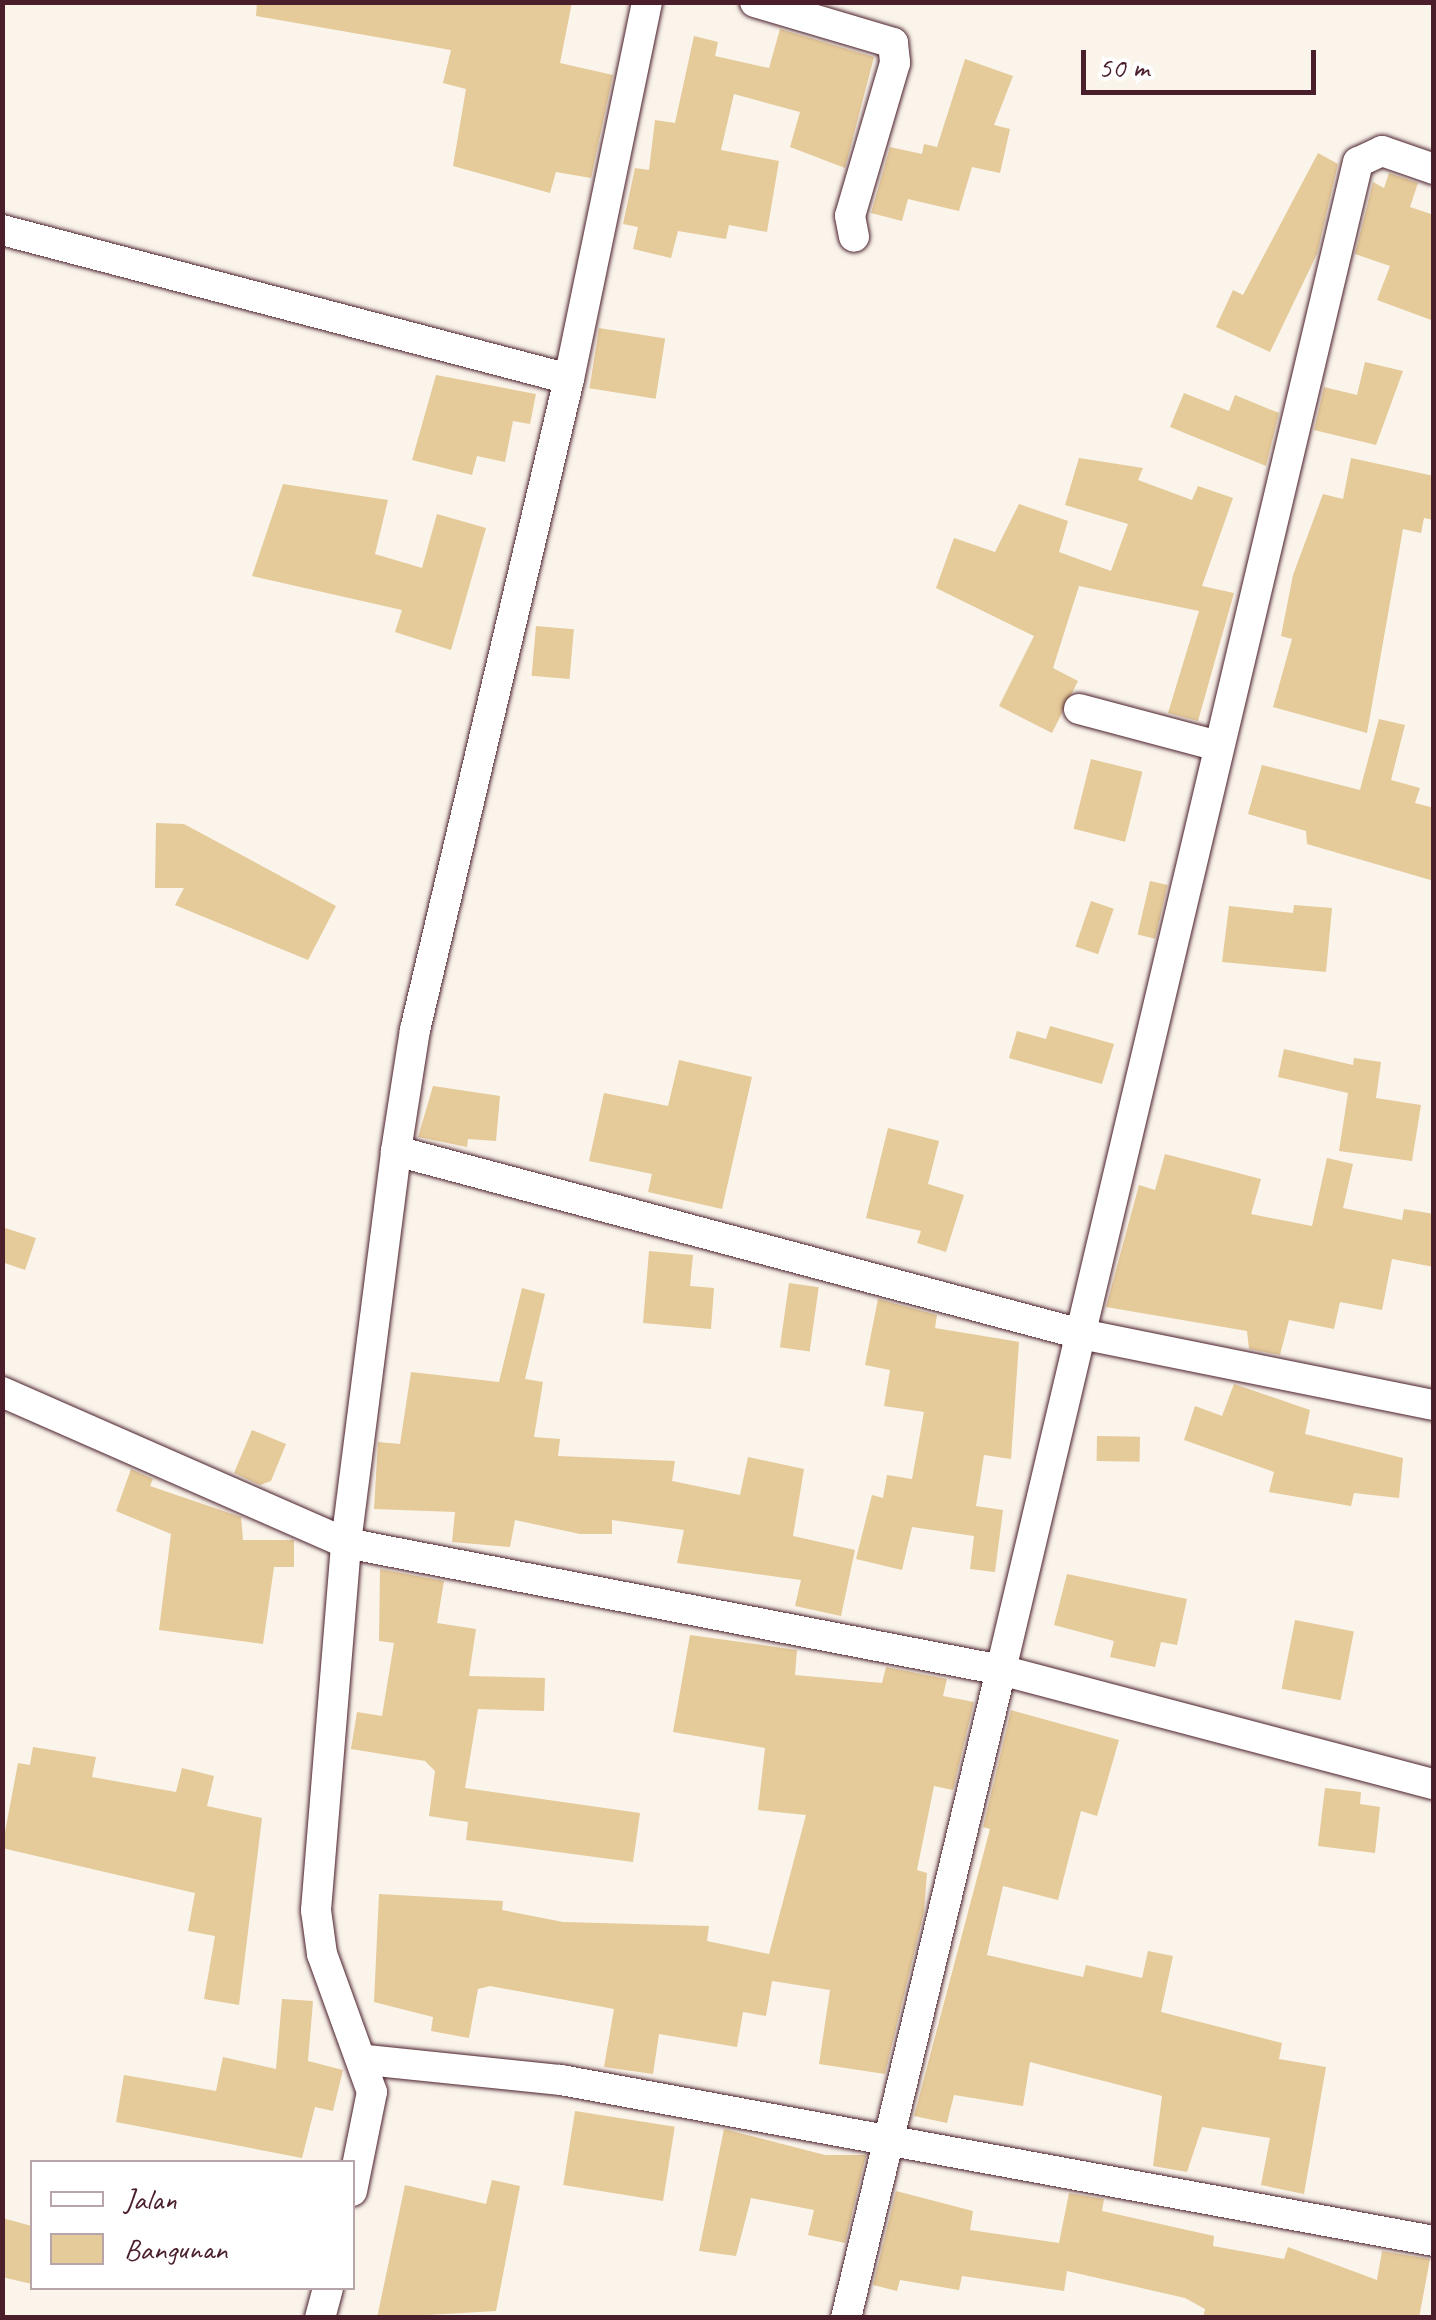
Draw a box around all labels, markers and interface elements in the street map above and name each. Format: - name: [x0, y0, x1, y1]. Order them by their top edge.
- scale bar: [1086, 30, 1321, 92]
- text: 50 m: [1098, 48, 1149, 86]
- legend: [30, 2160, 355, 2290]
- text: Jalan: [124, 2180, 177, 2218]
- text: Bangunan: [124, 2230, 227, 2268]

